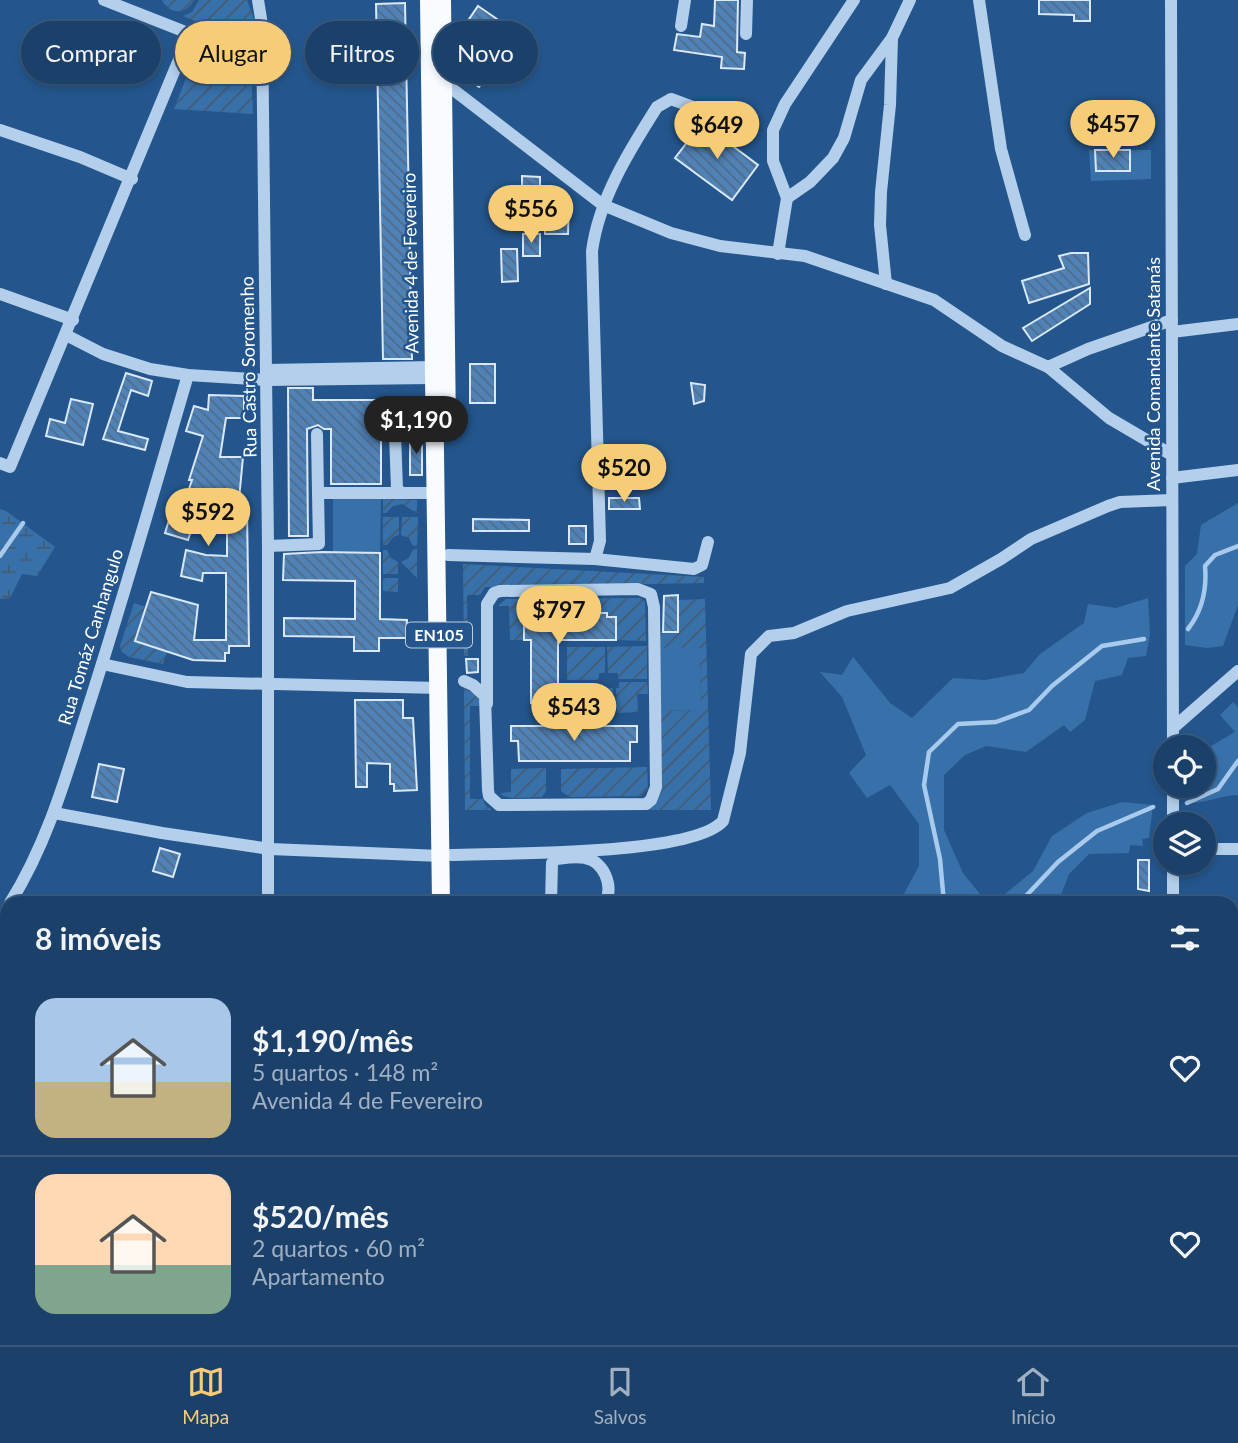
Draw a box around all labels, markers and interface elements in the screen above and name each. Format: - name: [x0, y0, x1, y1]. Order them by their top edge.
- chip: Comprar: [21, 21, 161, 84]
- chip: Alugar: [175, 21, 291, 84]
- chip: Filtros: [305, 21, 419, 84]
- chip: Novo: [433, 21, 538, 84]
- pin: $457: [1072, 100, 1154, 160]
- pin: $649: [676, 102, 758, 161]
- text: $457: [1086, 109, 1140, 137]
- text: $649: [690, 110, 744, 138]
- street label: Avenida 4 de Fevereiro: [397, 172, 423, 354]
- pin: $556: [490, 186, 572, 245]
- text: $556: [504, 194, 558, 222]
- street label: Avenida Comandante Satanás: [1142, 257, 1164, 491]
- street label: Rua Castro Soromenho: [235, 276, 261, 458]
- pin: $1,190: [359, 396, 473, 456]
- text: $1,190: [380, 405, 452, 433]
- pin: $520: [583, 444, 665, 504]
- text: $520: [597, 453, 651, 481]
- pin: $592: [167, 489, 249, 548]
- text: $592: [181, 497, 235, 525]
- street label: Rua Tomáz Canhangulo: [53, 546, 127, 727]
- pin: $797: [518, 586, 600, 646]
- text: $797: [532, 595, 586, 623]
- road number: EN105: [406, 622, 472, 648]
- pin: $543: [533, 684, 615, 743]
- text: $543: [547, 692, 601, 720]
- map controls: [1153, 735, 1216, 875]
- button: locate: [1153, 735, 1216, 798]
- button: layers: [1153, 812, 1216, 875]
- icon: filters: [1166, 919, 1204, 957]
- text: 8 imóveis: [35, 920, 161, 956]
- text: $1,190/mês: [252, 1022, 413, 1058]
- icon: home: [91, 1026, 175, 1110]
- icon: heart: [1166, 1049, 1204, 1087]
- text: 5 quartos · 148 m²: [252, 1058, 438, 1086]
- text: Avenida 4 de Fevereiro: [252, 1086, 483, 1114]
- text: $520/mês: [252, 1198, 389, 1234]
- icon: home: [91, 1202, 175, 1286]
- icon: heart: [1166, 1225, 1204, 1263]
- text: 2 quartos · 60 m²: [252, 1234, 425, 1262]
- text: Apartamento: [252, 1262, 385, 1290]
- tab: Mapa: [182, 1363, 229, 1428]
- tab: Salvos: [594, 1363, 646, 1428]
- tab: Início: [1011, 1363, 1056, 1428]

